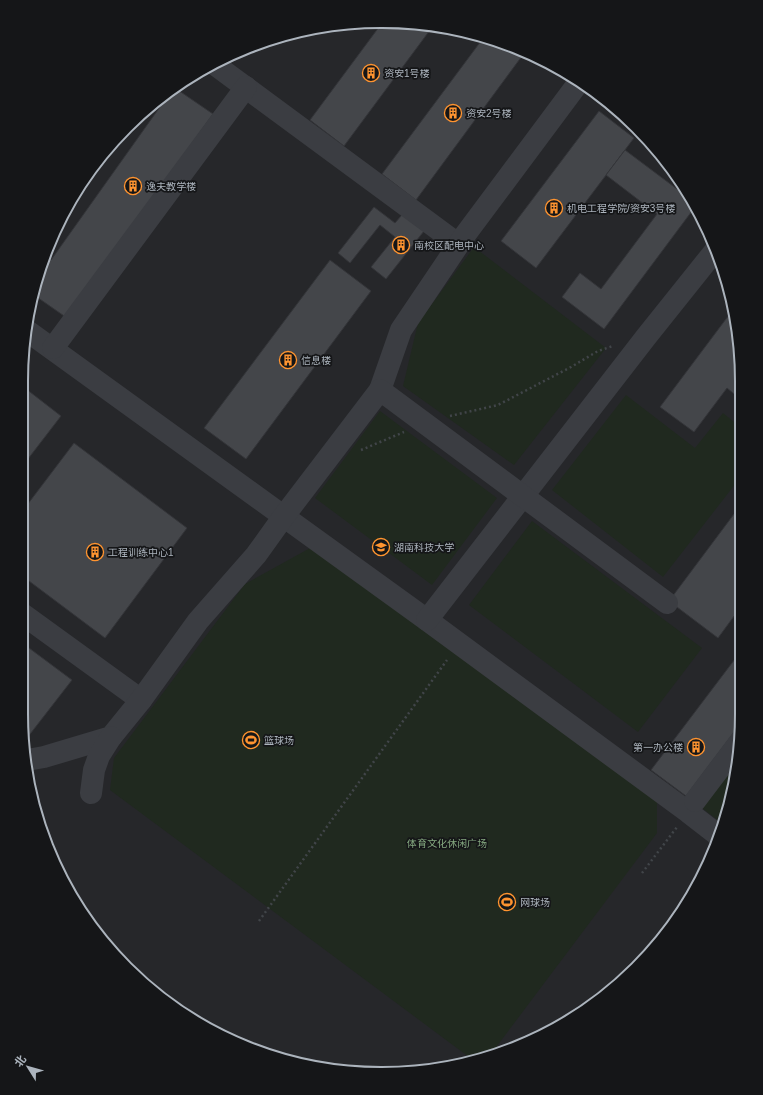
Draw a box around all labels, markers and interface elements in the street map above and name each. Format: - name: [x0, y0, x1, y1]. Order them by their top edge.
- building icon: 资安1号楼: [361, 63, 381, 83]
- place label: 资安1号楼: [384, 68, 430, 79]
- building icon: 资安2号楼: [443, 103, 463, 123]
- place label: 资安2号楼: [466, 108, 512, 119]
- building icon: 逸夫教学楼: [123, 176, 143, 196]
- place label: 逸夫教学楼: [146, 181, 196, 192]
- building icon: 机电工程学院/资安3号楼: [544, 198, 564, 218]
- place label: 机电工程学院/资安3号楼: [567, 203, 675, 214]
- building icon: 南校区配电中心: [391, 235, 411, 255]
- place label: 南校区配电中心: [414, 240, 484, 251]
- building icon: 信息楼: [278, 350, 298, 370]
- place label: 信息楼: [301, 355, 331, 366]
- school or university icon: 湖南科技大学: [371, 537, 391, 557]
- building icon: 工程训练中心1: [85, 542, 105, 562]
- place label: 湖南科技大学: [394, 542, 454, 553]
- place label: 工程训练中心1: [108, 547, 174, 558]
- sports icon: 篮球场: [241, 730, 261, 750]
- place label: 篮球场: [264, 735, 294, 746]
- building icon: 第一办公楼: [686, 737, 706, 757]
- place label: 第一办公楼: [633, 742, 683, 753]
- park label: 体育文化休闲广场: [407, 838, 487, 849]
- sports icon: 网球场: [497, 892, 517, 912]
- place label: 网球场: [520, 897, 550, 908]
- north arrow: [8, 1047, 48, 1087]
- text: 北: [12, 1053, 28, 1069]

